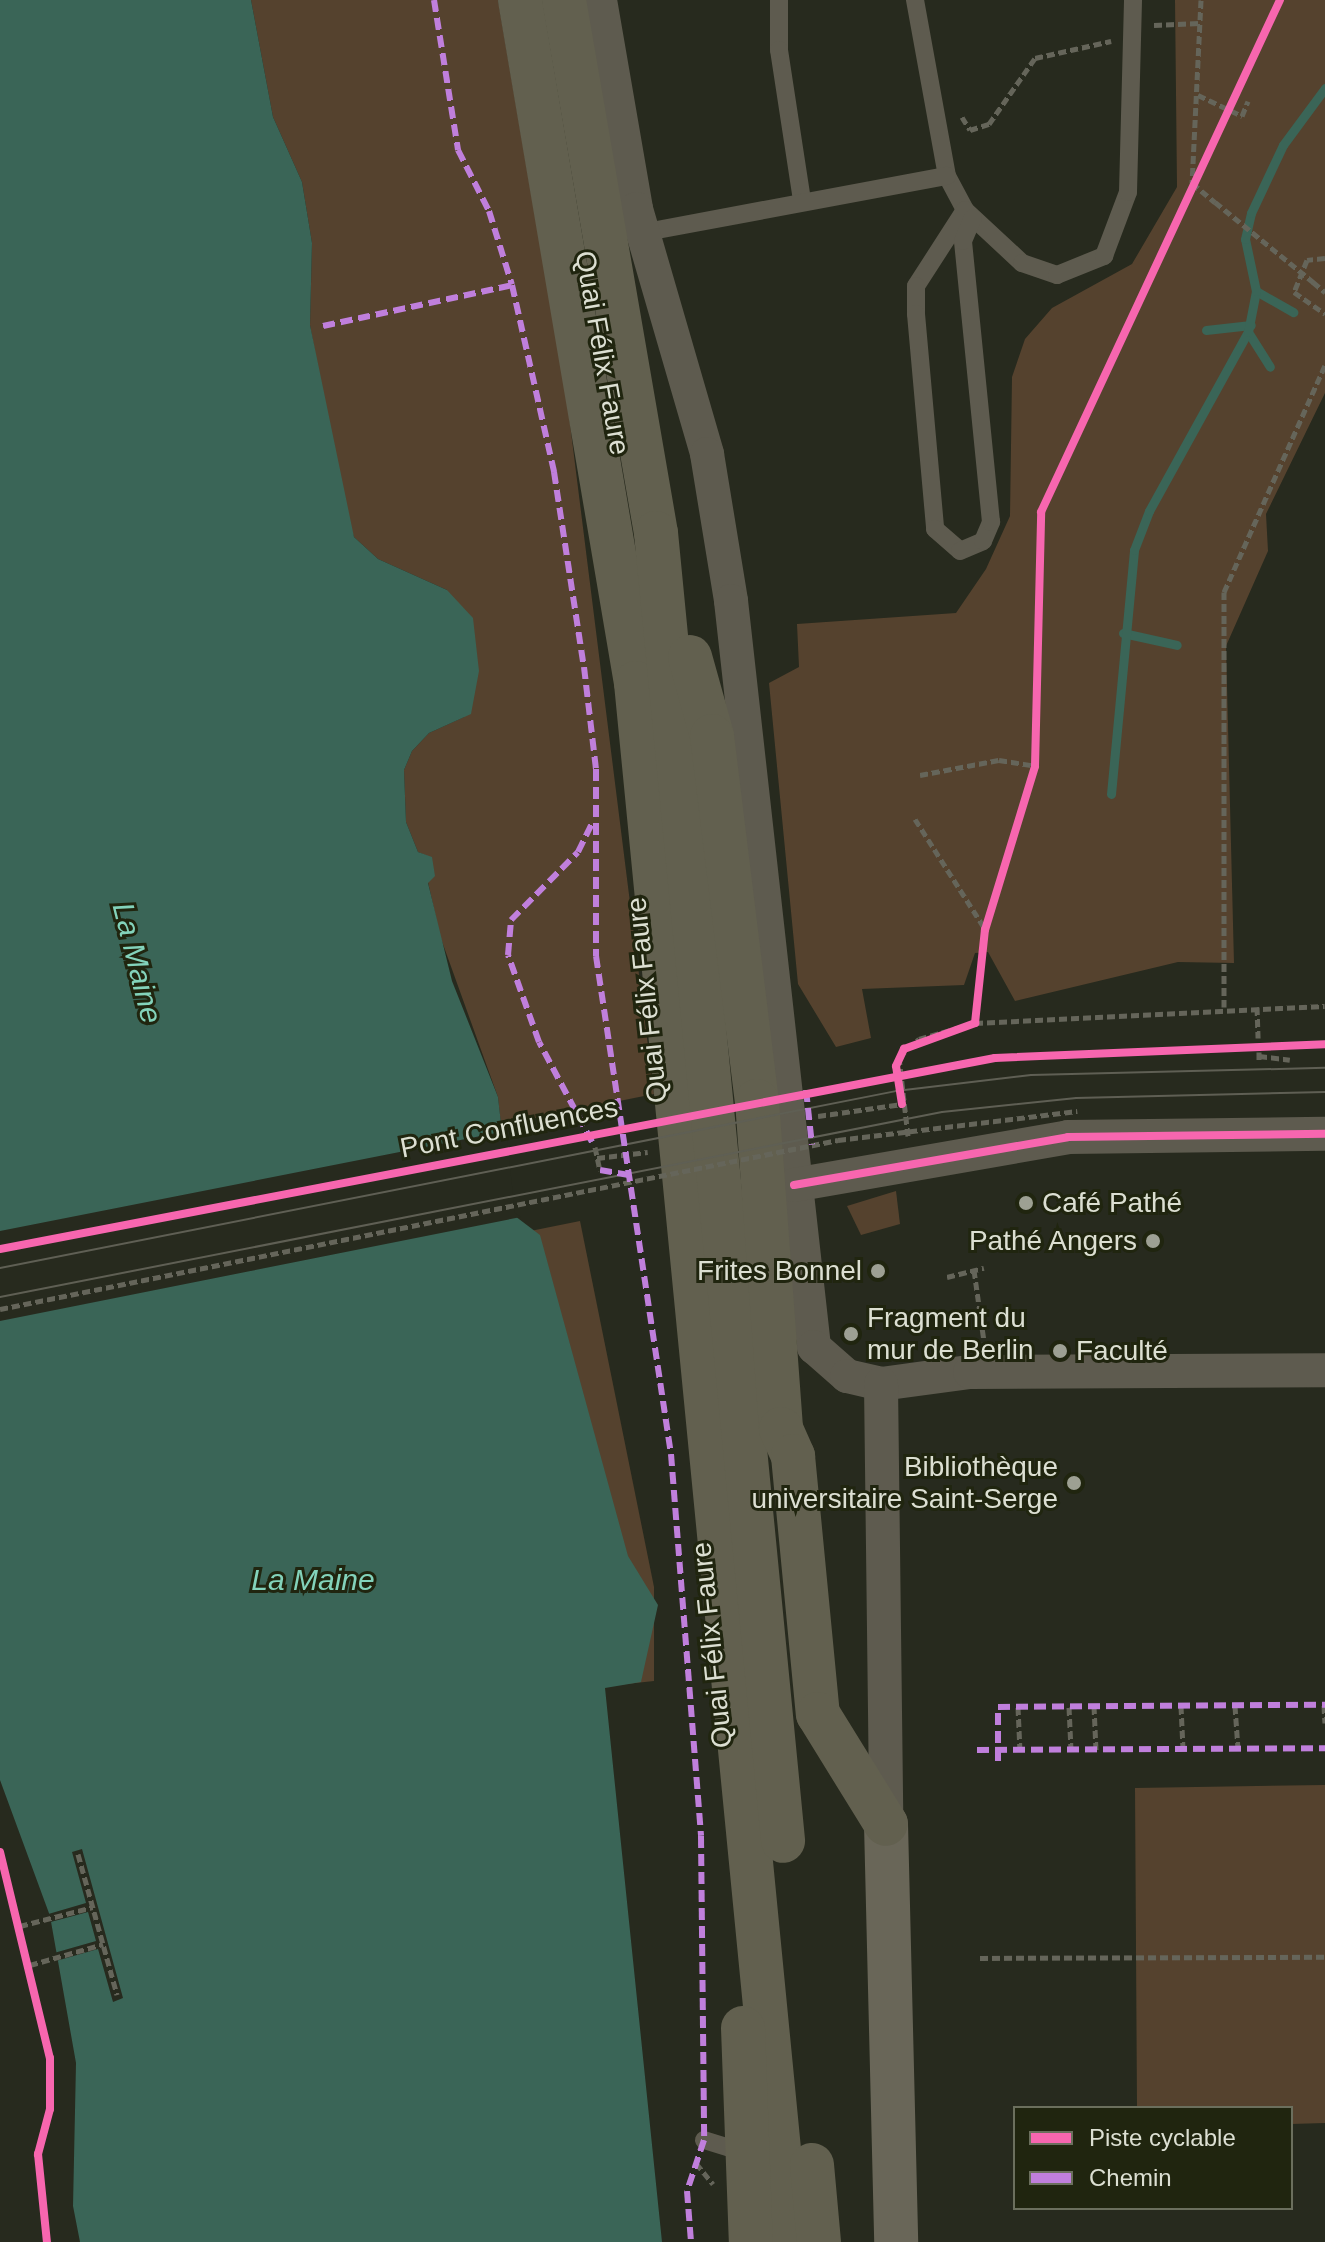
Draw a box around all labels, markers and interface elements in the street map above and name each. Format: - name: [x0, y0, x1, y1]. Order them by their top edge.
- street label: Quai Félix Faure: [567, 248, 637, 458]
- street label: Quai Félix Faure: [619, 895, 675, 1105]
- water label: La Maine: [105, 899, 169, 1027]
- street label: Pont Confluences: [397, 1090, 621, 1166]
- place label: Café Pathé: [1042, 1186, 1182, 1220]
- marker: Café Pathé: [1017, 1194, 1035, 1212]
- place label: Pathé Angers: [967, 1224, 1137, 1258]
- marker: Pathé Angers: [1144, 1232, 1162, 1250]
- place label: Frites Bonnel: [697, 1254, 862, 1288]
- marker: Frites Bonnel: [869, 1262, 887, 1280]
- place label: Fragment du mur de Berlin: [867, 1301, 1034, 1367]
- marker: Fragment du mur de Berlin: [842, 1325, 860, 1343]
- place label: Faculté: [1076, 1334, 1168, 1368]
- marker: Faculté: [1051, 1342, 1069, 1360]
- place label: Bibliothèque universitaire Saint-Serge: [751, 1450, 1058, 1516]
- marker: Bibliothèque universitaire Saint-Serge: [1065, 1474, 1083, 1492]
- street label: Quai Félix Faure: [684, 1540, 740, 1750]
- water label: La Maine: [251, 1562, 375, 1598]
- legend: [1013, 2106, 1293, 2210]
- text: Piste cyclable: [1089, 2124, 1236, 2151]
- text: Chemin: [1089, 2164, 1172, 2191]

